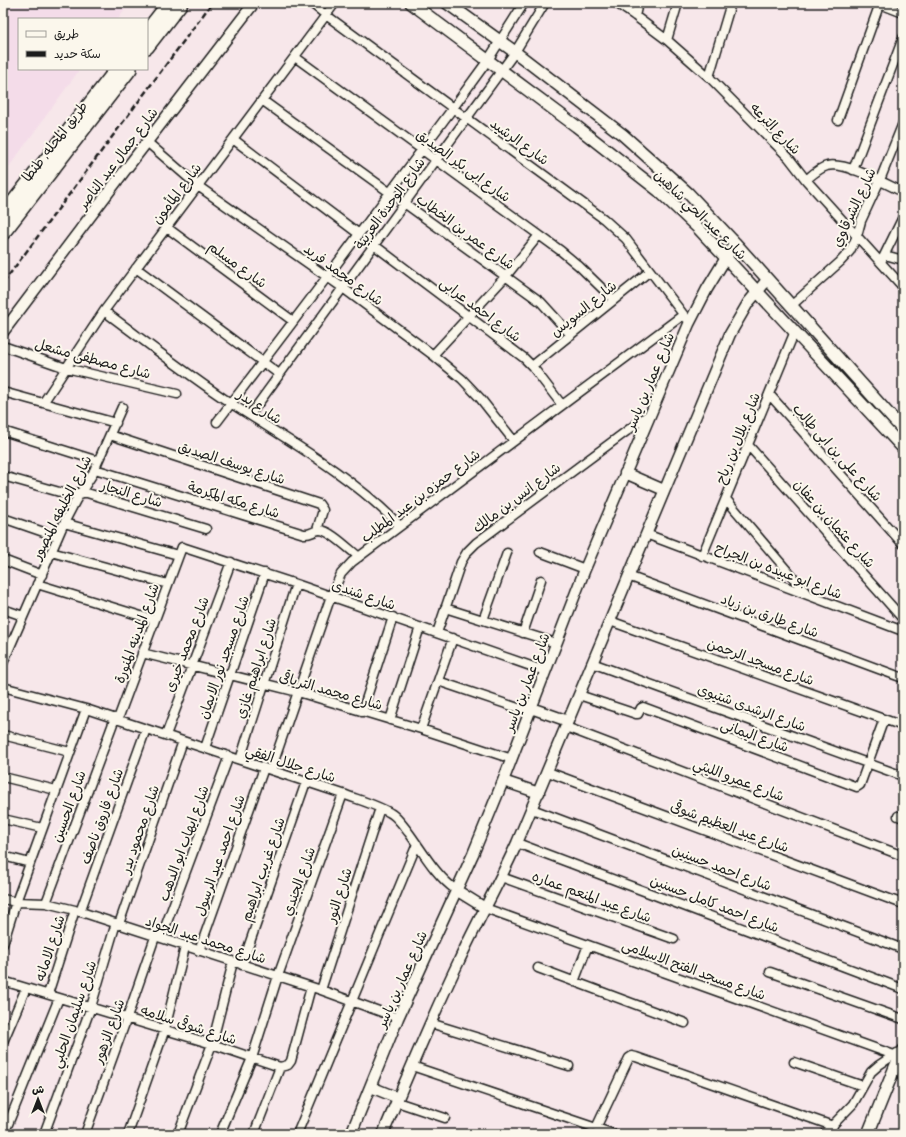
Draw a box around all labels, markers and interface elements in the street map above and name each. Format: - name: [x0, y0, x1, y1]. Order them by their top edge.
- legend: [18, 18, 148, 70]
- text: طريق: [54, 25, 79, 42]
- text: سكة حديد: [54, 45, 101, 62]
- street label: طريق المحله, طنطا: [17, 97, 91, 185]
- street label: شارع الترعه: [746, 98, 805, 159]
- street label: شارع جمال عبد الناصر: [72, 103, 162, 214]
- street label: شارع الرشيد: [486, 113, 553, 170]
- street label: شارع ابى بكر الصديق: [412, 124, 515, 207]
- street label: شارع الوحدة العربية: [349, 153, 430, 253]
- street label: شارع المأمون: [147, 159, 206, 228]
- street label: شارع الشرقاوي: [826, 164, 881, 251]
- street label: شارع عبد الحي شاهين: [648, 165, 752, 266]
- street label: شارع عمر بن الخطاب: [412, 189, 519, 274]
- street label: شارع مسلم: [204, 236, 271, 293]
- street label: شارع محمد فريد: [300, 239, 388, 310]
- street label: شارع احمد عرابى: [436, 272, 525, 346]
- street label: شارع السويس: [546, 275, 621, 341]
- street label: شارع عمار بن ياسر: [619, 329, 679, 434]
- street label: شارع مصطفى مشعل: [33, 333, 153, 384]
- street label: شارع بدر: [233, 384, 286, 429]
- street label: شارع بلال بن رباح: [710, 389, 765, 487]
- street label: شارع على بن ابى طالب: [788, 399, 887, 506]
- street label: شارع يوسف الصديق: [176, 436, 288, 489]
- street label: شارع حمزه بن عبد المطلب: [357, 444, 484, 547]
- street label: شارع الخليفه المنصور: [26, 452, 96, 564]
- street label: شارع انس بن مالك: [468, 458, 565, 537]
- street label: شارع النجار: [98, 474, 165, 512]
- street label: شارع عثمان بن عفان: [789, 475, 880, 572]
- street label: شارع مكه المكرمة: [185, 476, 282, 523]
- street label: شارع ابو عبيده بن الجراح: [713, 537, 845, 604]
- street label: شارع شندى: [329, 574, 398, 615]
- street label: شارع المدينه المنورة: [109, 580, 164, 686]
- street label: شارع طارق بن زياد: [718, 588, 822, 642]
- street label: شارع مسجد نور الايمان: [193, 593, 254, 722]
- street label: شارع محمد خيرى: [159, 594, 214, 695]
- street label: شارع ابراهيم غازي: [230, 615, 282, 721]
- street label: شارع عمار بن ياسر: [498, 630, 555, 736]
- street label: شارع مسجد الرحمن: [704, 633, 817, 690]
- street label: شارع محمد الترياقى: [277, 666, 385, 715]
- street label: شارع الرشدى شتيوى: [695, 679, 809, 736]
- street label: شارع اليمانى: [718, 714, 792, 757]
- street label: شارع جلال الفقي: [242, 739, 338, 790]
- street label: شارع عمرو الليثي: [689, 753, 787, 809]
- street label: شارع فاروق ناصف: [75, 765, 128, 867]
- street label: شارع الحسين: [46, 767, 91, 845]
- street label: شارع محمود بدر: [115, 782, 164, 877]
- street label: شارع ايهاب ابو الدهب: [153, 782, 214, 904]
- street label: شارع احمد عبد الرسول: [189, 792, 250, 919]
- street label: شارع عبد العظيم شوقى: [667, 796, 792, 858]
- street label: شارع غريب ابراهيم: [235, 814, 291, 924]
- street label: شارع احمد حسنين: [669, 839, 774, 896]
- street label: شارع الجندي: [277, 844, 321, 919]
- street label: شارع النور: [320, 865, 357, 926]
- street label: شارع عبد المنعم عماره: [529, 866, 654, 928]
- street label: شارع احمد كامل حسنين: [648, 870, 782, 937]
- street label: شارع محمد عبد الجواد: [143, 910, 269, 968]
- street label: شارع الامانه: [29, 912, 70, 984]
- street label: شارع عمار بن ياسر: [371, 927, 432, 1032]
- street label: شارع مسجد الفتح الاسلامى: [619, 934, 768, 1005]
- street label: شارع سليمان الحلبي: [46, 958, 104, 1072]
- street label: شارع الزهور: [87, 996, 129, 1067]
- street label: شارع شوقى سلامه: [138, 1000, 240, 1049]
- north arrow: [18, 1079, 58, 1119]
- text: ش: [32, 1082, 44, 1096]

